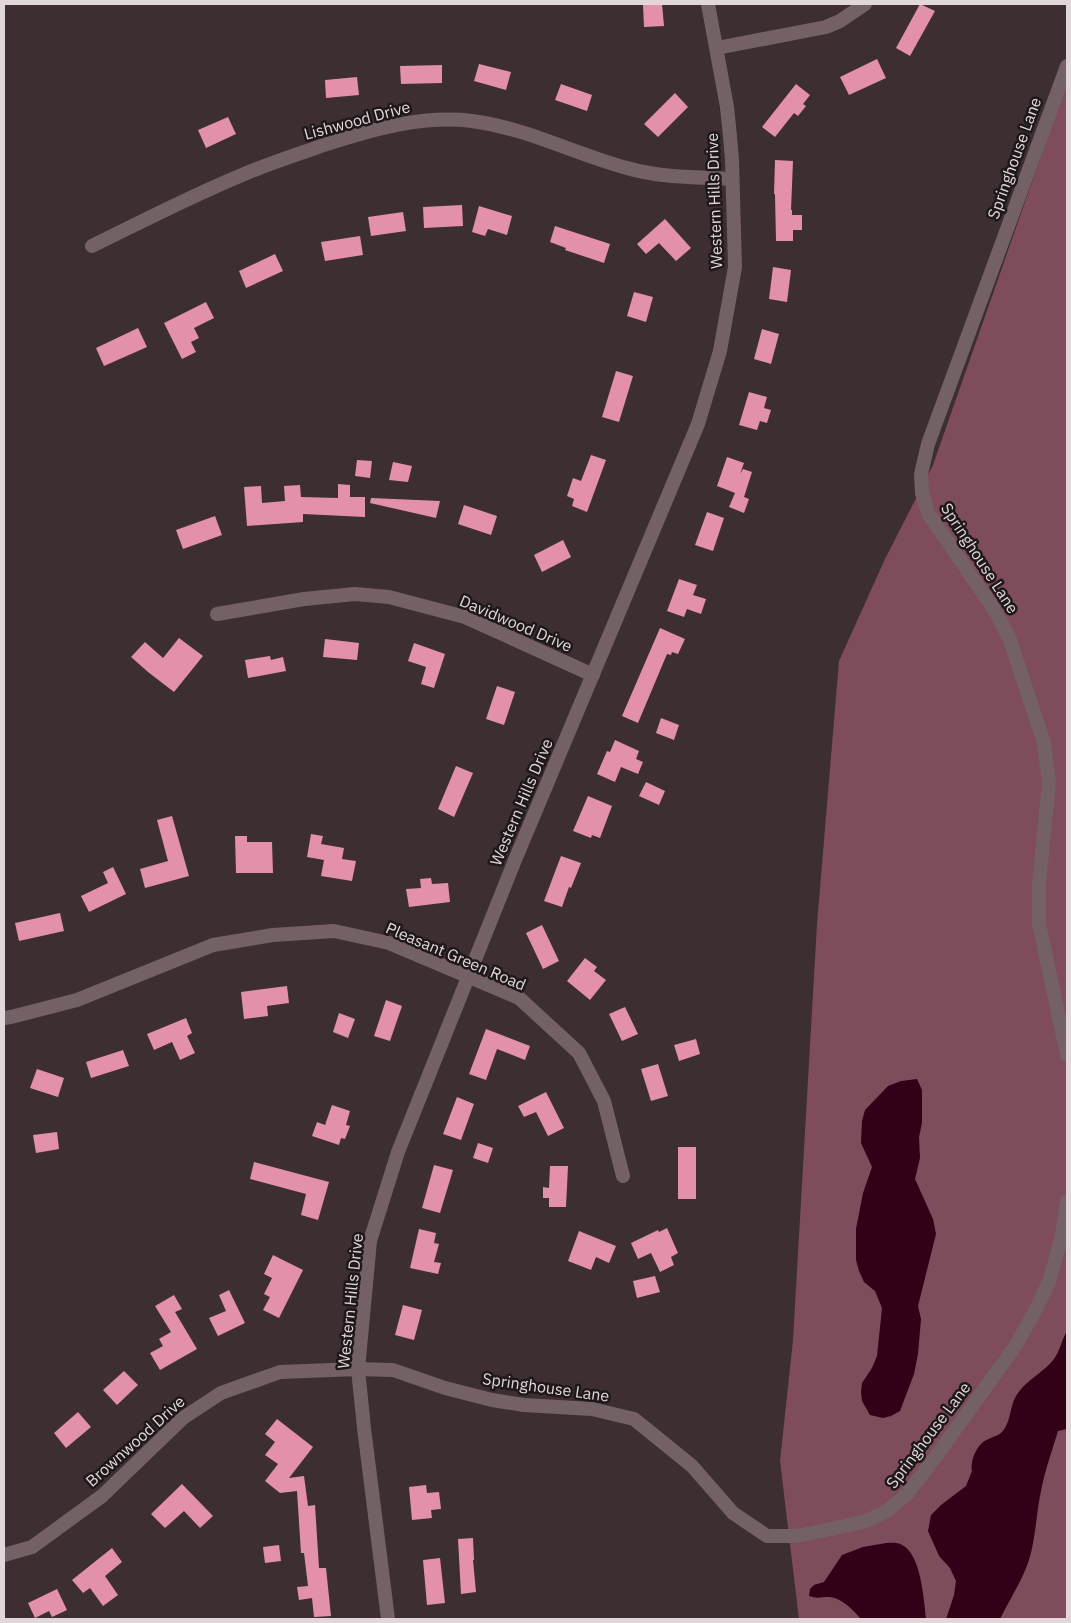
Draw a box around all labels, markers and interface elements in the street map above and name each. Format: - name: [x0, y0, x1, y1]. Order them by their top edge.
- street label: Springhouse Lane: [983, 94, 1045, 222]
- street label: Lishwood Drive: [302, 96, 413, 144]
- street label: Western Hills Drive: [702, 132, 726, 269]
- street label: Springhouse Lane: [937, 499, 1023, 617]
- street label: Davidwood Drive: [457, 590, 576, 656]
- street label: Western Hills Drive: [485, 735, 557, 869]
- street label: Pleasant Green Road: [383, 917, 529, 995]
- street label: Western Hills Drive: [333, 1232, 367, 1370]
- street label: Springhouse Lane: [481, 1368, 611, 1406]
- street label: Springhouse Lane: [882, 1378, 975, 1492]
- street label: Brownwood Drive: [81, 1391, 189, 1491]

